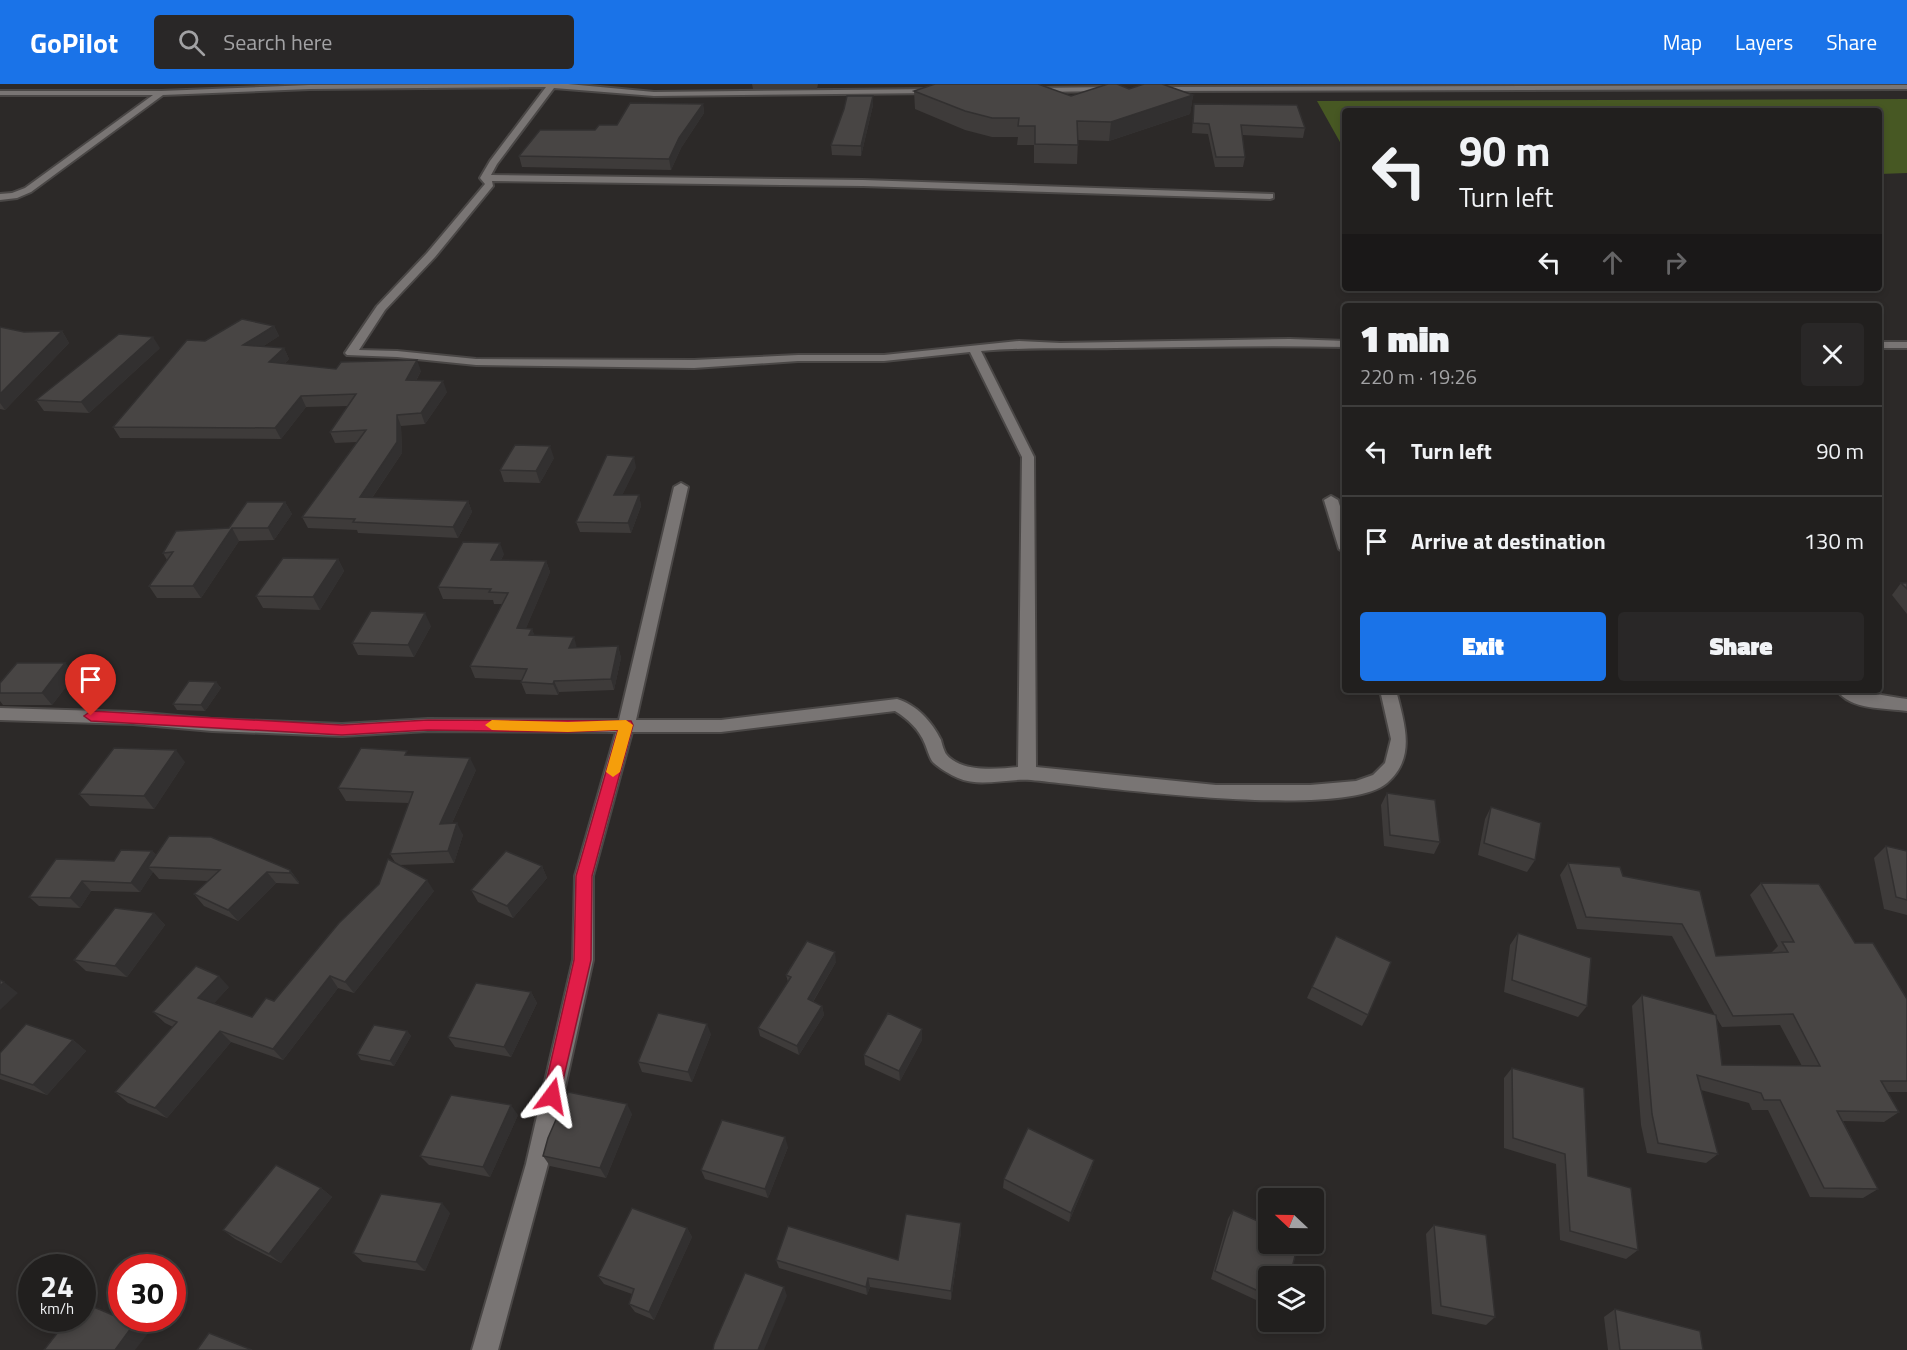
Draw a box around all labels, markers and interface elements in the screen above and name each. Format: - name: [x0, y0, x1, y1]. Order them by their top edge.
- search box: [154, 15, 574, 69]
- text: GoPilot: [30, 21, 118, 64]
- text: Search here: [223, 25, 332, 59]
- icon: search: [175, 26, 208, 59]
- text: Map: [1663, 26, 1702, 58]
- text: Layers: [1735, 26, 1793, 58]
- text: Share: [1826, 26, 1877, 58]
- text: 90 m: [1459, 118, 1551, 182]
- icon: left: [1360, 132, 1438, 210]
- text: Turn left: [1459, 176, 1553, 217]
- icon: left: [1533, 246, 1566, 279]
- icon: ahead: [1596, 246, 1629, 279]
- icon: right: [1659, 246, 1692, 279]
- text: 1 min: [1360, 311, 1449, 366]
- button: close: [1801, 323, 1864, 386]
- text: 220 m · 19:26: [1360, 361, 1477, 392]
- text: Turn left: [1411, 434, 1492, 468]
- text: 90 m: [1816, 434, 1864, 468]
- icon: left: [1360, 435, 1393, 468]
- text: Arrive at destination: [1411, 524, 1606, 558]
- text: 130 m: [1804, 524, 1864, 558]
- icon: arrive: [1360, 525, 1393, 558]
- button: Exit: [1360, 612, 1606, 681]
- button: Share: [1618, 612, 1864, 681]
- pin: [65, 654, 116, 716]
- icon: arrive: [74, 663, 107, 696]
- position arrow: [520, 1064, 584, 1128]
- north arrow: [1258, 1188, 1324, 1254]
- map controls: [1258, 1188, 1324, 1332]
- speed limit sign: 30: [108, 1254, 186, 1332]
- text: 24: [40, 1263, 74, 1309]
- button: layers: [1258, 1266, 1324, 1332]
- text: km/h: [40, 1297, 74, 1320]

